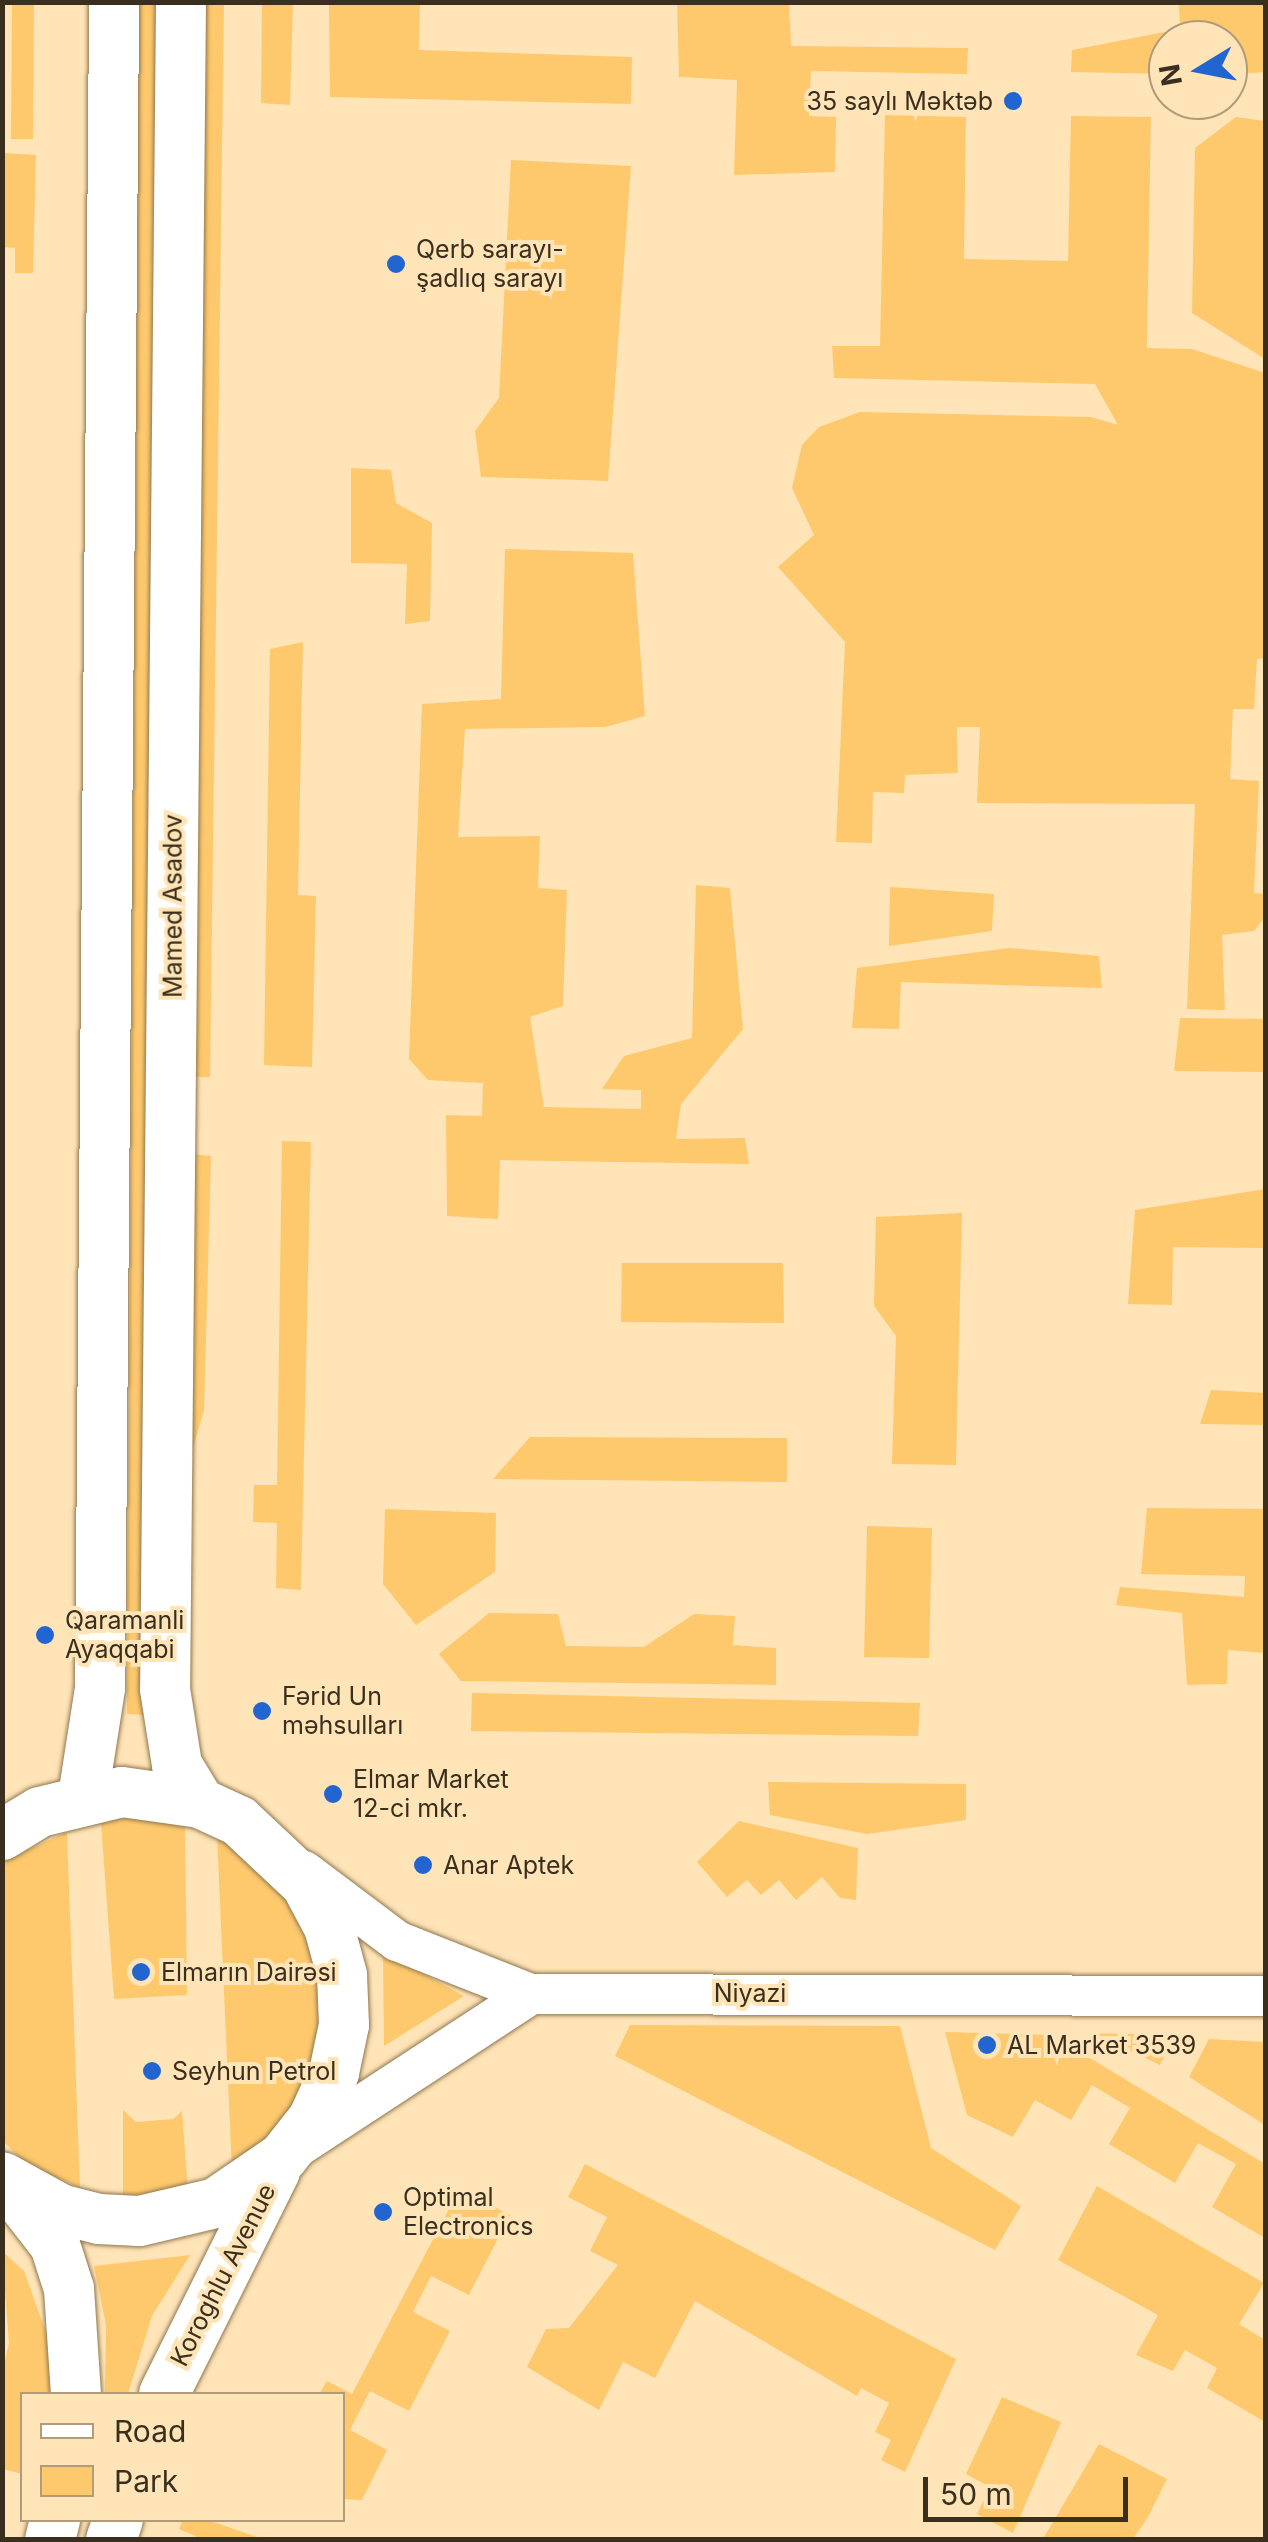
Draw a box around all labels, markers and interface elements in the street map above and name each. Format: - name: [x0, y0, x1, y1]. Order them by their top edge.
- north arrow: [1148, 20, 1248, 120]
- text: N: [1152, 61, 1189, 88]
- place label: 35 saylı Məktəb: [806, 86, 993, 116]
- marker: 35 saylı Məktəb: [1002, 90, 1024, 112]
- place label: Qerb sarayı- şadlıq sarayı: [416, 235, 564, 294]
- marker: Qerb sarayı- şadlıq sarayı: [385, 253, 407, 275]
- street label: Mamed Asadov: [158, 814, 188, 998]
- place label: Qaramanli Ayaqqabi: [65, 1606, 184, 1665]
- marker: Qaramanli Ayaqqabi: [34, 1624, 56, 1646]
- place label: Fərid Un məhsulları: [282, 1682, 403, 1741]
- marker: Fərid Un məhsulları: [251, 1700, 273, 1722]
- place label: Elmar Market 12-ci mkr.: [353, 1765, 509, 1824]
- marker: Elmar Market 12-ci mkr.: [322, 1783, 344, 1805]
- place label: Anar Aptek: [443, 1850, 574, 1880]
- marker: Anar Aptek: [412, 1854, 434, 1876]
- place label: Elmarın Dairəsi: [161, 1957, 337, 1987]
- marker: Elmarın Dairəsi: [130, 1961, 152, 1983]
- street label: Niyazi: [714, 1978, 786, 2008]
- place label: AL Market 3539: [1007, 2030, 1196, 2060]
- marker: AL Market 3539: [976, 2034, 998, 2056]
- place label: Seyhun Petrol: [172, 2056, 336, 2086]
- marker: Seyhun Petrol: [141, 2060, 163, 2082]
- street label: Koroghlu Avenue: [164, 2179, 282, 2371]
- place label: Optimal Electronics: [403, 2183, 533, 2242]
- marker: Optimal Electronics: [372, 2201, 394, 2223]
- legend: [20, 2392, 345, 2522]
- text: Road: [114, 2413, 186, 2449]
- scale bar: [928, 2457, 1133, 2519]
- text: Park: [114, 2463, 178, 2499]
- text: 50 m: [940, 2476, 1012, 2512]

